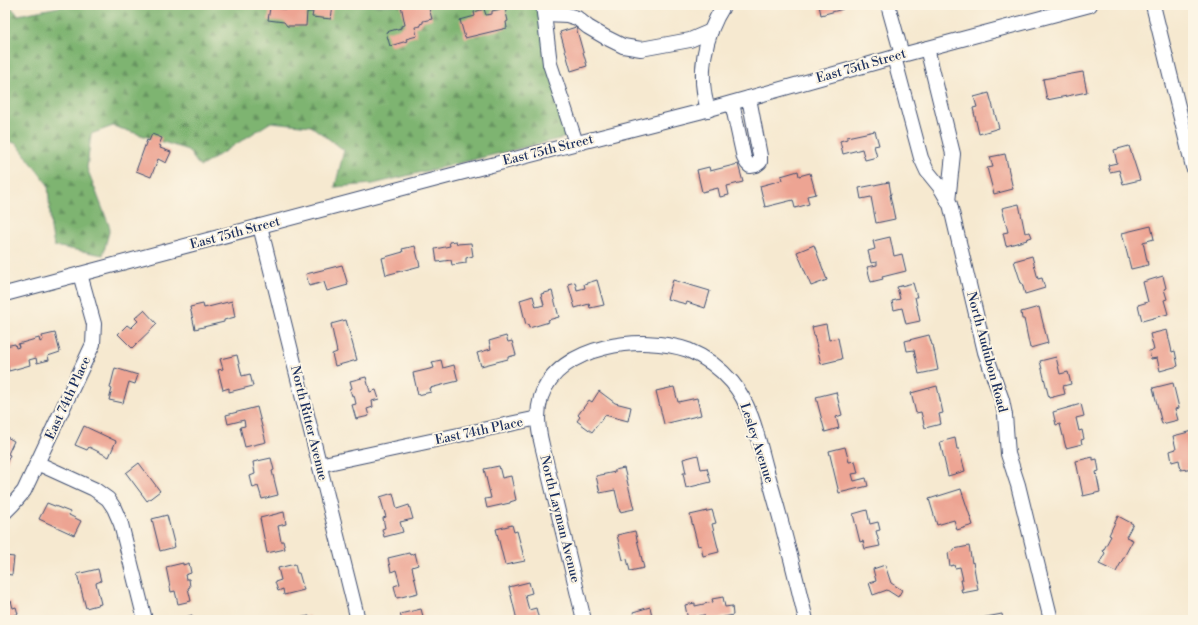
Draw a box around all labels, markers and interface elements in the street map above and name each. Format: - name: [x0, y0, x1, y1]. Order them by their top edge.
- street label: East 75th Street: [814, 45, 908, 86]
- street label: East 75th Street: [501, 131, 595, 169]
- street label: East 75th Street: [188, 213, 282, 253]
- street label: North Audubon Road: [963, 290, 1011, 415]
- street label: East 74th Place: [42, 354, 94, 442]
- street label: North Ritter Avenue: [287, 364, 331, 483]
- street label: Lesley Avenue: [737, 401, 778, 485]
- street label: East 74th Place: [433, 414, 525, 448]
- street label: North Layman Avenue: [536, 454, 584, 585]

